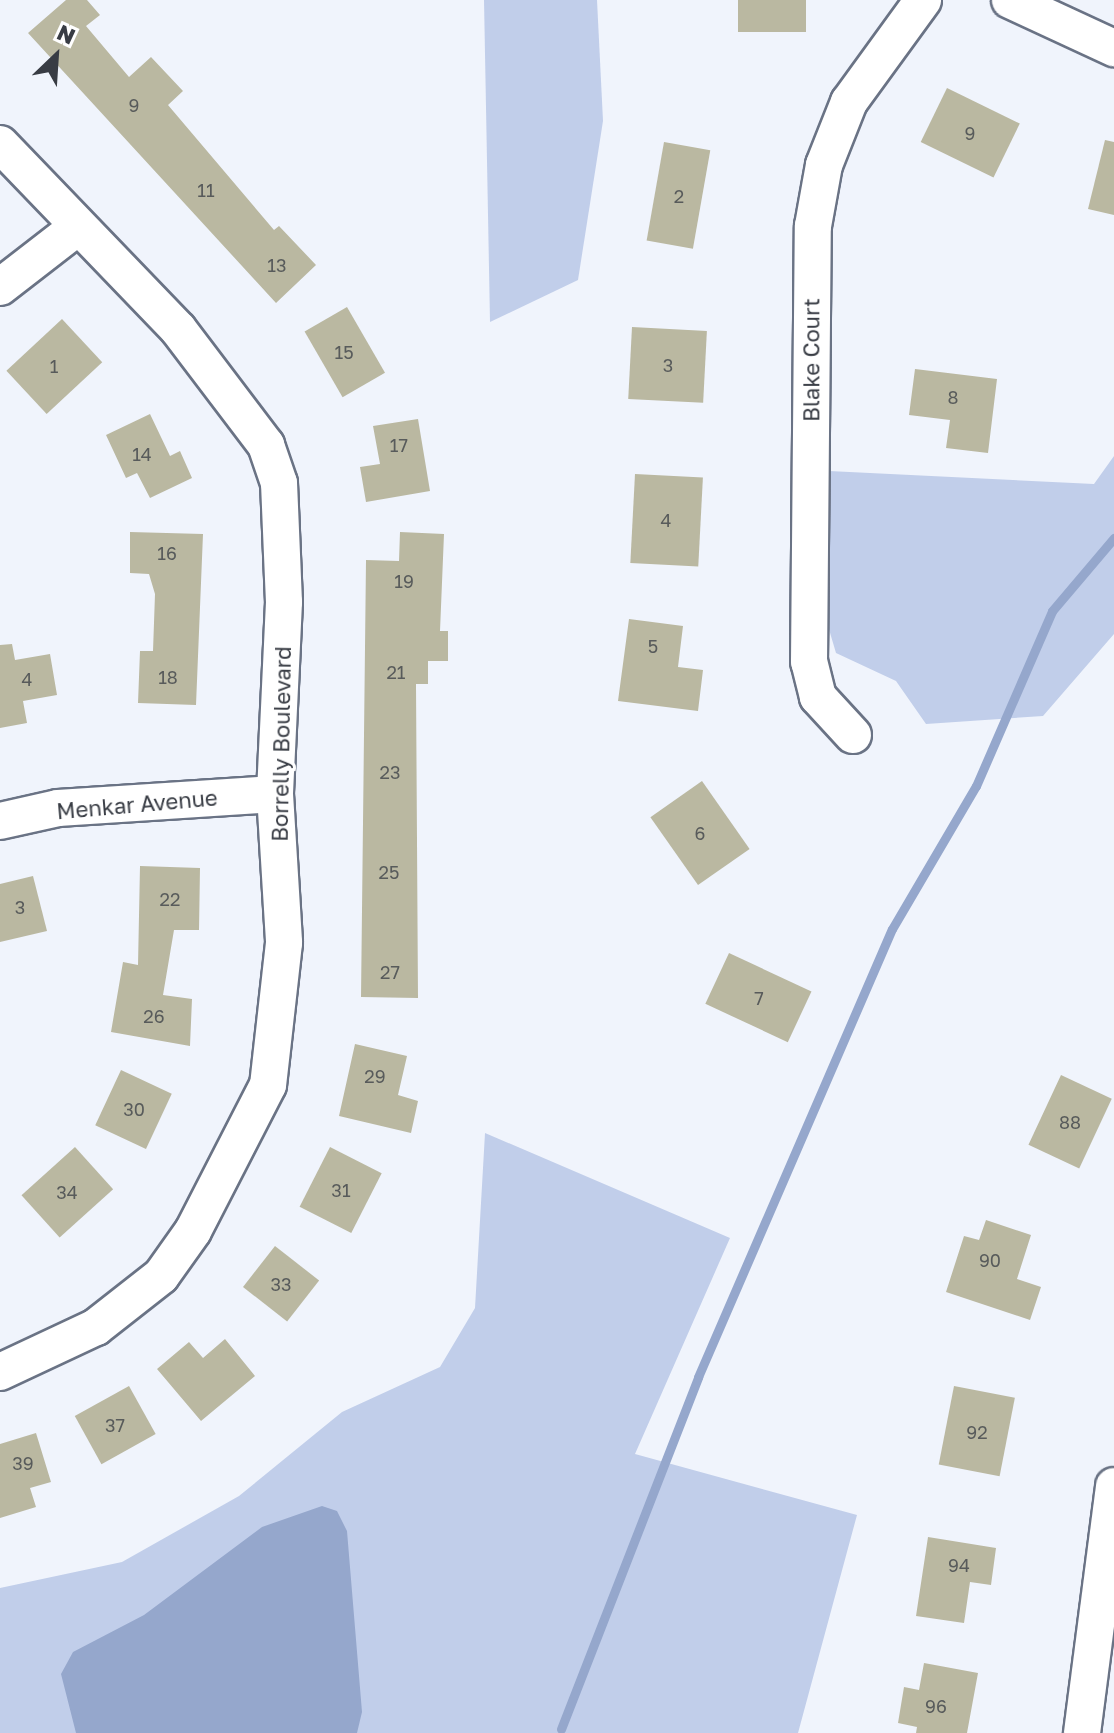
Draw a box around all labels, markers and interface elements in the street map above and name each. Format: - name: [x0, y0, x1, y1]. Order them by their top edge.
- north arrow: [16, 16, 96, 96]
- text: N: [53, 18, 80, 50]
- house number: 9: [129, 94, 139, 116]
- house number: 9: [965, 122, 975, 144]
- house number: 11: [197, 179, 215, 201]
- house number: 2: [674, 185, 684, 207]
- house number: 13: [267, 254, 287, 276]
- street label: Blake Court: [798, 298, 824, 422]
- house number: 15: [334, 341, 354, 363]
- house number: 3: [663, 354, 673, 376]
- house number: 1: [50, 355, 58, 377]
- house number: 8: [948, 386, 958, 408]
- house number: 17: [390, 434, 408, 456]
- house number: 14: [132, 443, 152, 465]
- house number: 4: [661, 509, 671, 531]
- house number: 16: [157, 542, 177, 564]
- house number: 19: [394, 570, 414, 592]
- house number: 5: [648, 635, 658, 657]
- street label: Borrelly Boulevard: [266, 646, 296, 842]
- house number: 21: [386, 661, 406, 683]
- house number: 18: [158, 666, 178, 688]
- house number: 4: [22, 668, 32, 690]
- house number: 23: [380, 761, 400, 783]
- street label: Menkar Avenue: [55, 784, 219, 824]
- house number: 6: [695, 822, 705, 844]
- house number: 25: [379, 861, 399, 883]
- house number: 22: [160, 888, 180, 910]
- house number: 3: [15, 896, 25, 918]
- house number: 27: [380, 961, 400, 983]
- house number: 7: [754, 987, 764, 1009]
- house number: 26: [143, 1005, 165, 1027]
- house number: 29: [364, 1065, 386, 1087]
- house number: 30: [123, 1098, 145, 1120]
- house number: 88: [1059, 1111, 1081, 1133]
- house number: 31: [331, 1179, 351, 1201]
- house number: 34: [56, 1181, 78, 1203]
- house number: 90: [979, 1249, 1001, 1271]
- house number: 33: [270, 1273, 292, 1295]
- house number: 37: [105, 1414, 125, 1436]
- house number: 92: [966, 1421, 988, 1443]
- house number: 39: [12, 1452, 34, 1474]
- house number: 94: [948, 1554, 970, 1576]
- house number: 96: [925, 1695, 947, 1717]

